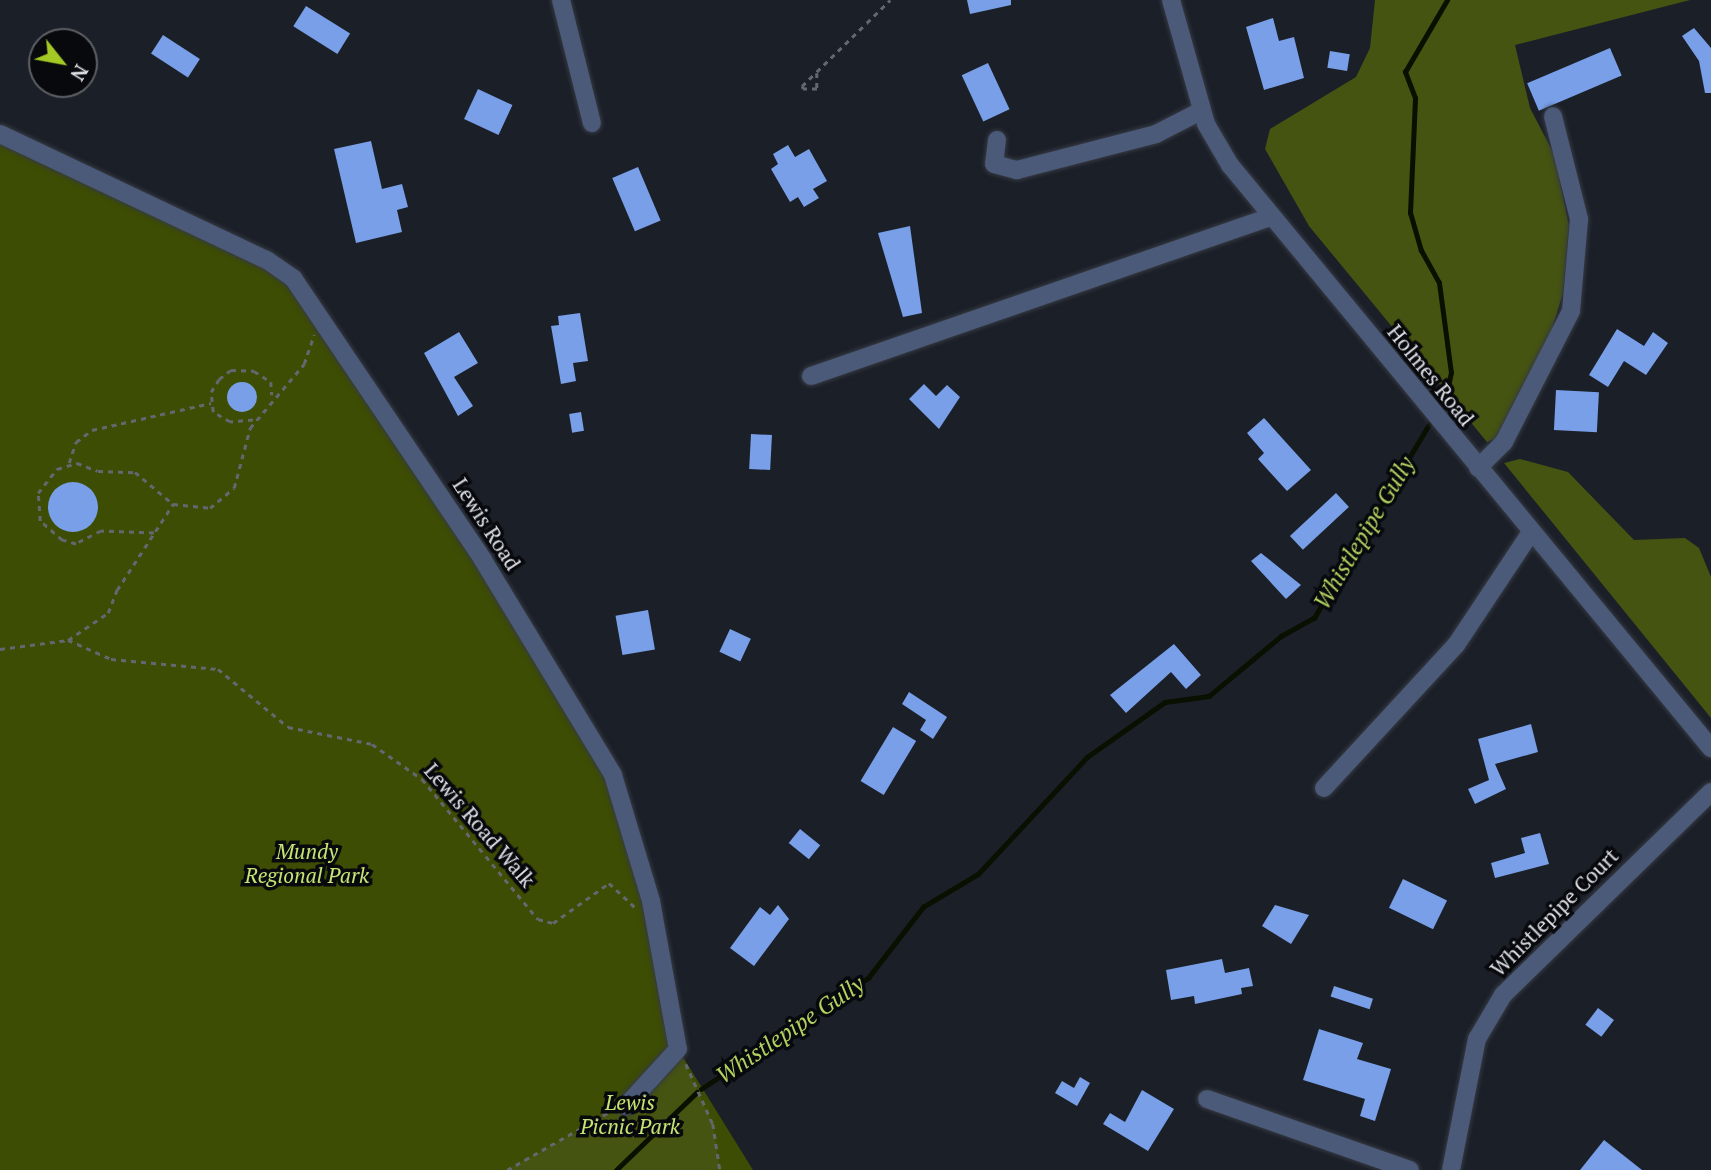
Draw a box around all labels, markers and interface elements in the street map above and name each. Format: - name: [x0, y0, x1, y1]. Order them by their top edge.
- north arrow: [28, 28, 98, 98]
- text: N: [65, 60, 94, 86]
- street label: Holmes Road: [1383, 319, 1479, 431]
- water label: Whistlepipe Gully: [1308, 452, 1420, 614]
- street label: Lewis Road: [448, 473, 526, 575]
- street label: Lewis Road Walk: [419, 758, 541, 892]
- park label: Mundy Regional Park: [245, 838, 369, 888]
- street label: Whistlepipe Court: [1485, 843, 1623, 981]
- water label: Whistlepipe Gully: [711, 970, 869, 1090]
- park label: Lewis Picnic Park: [580, 1089, 680, 1139]

